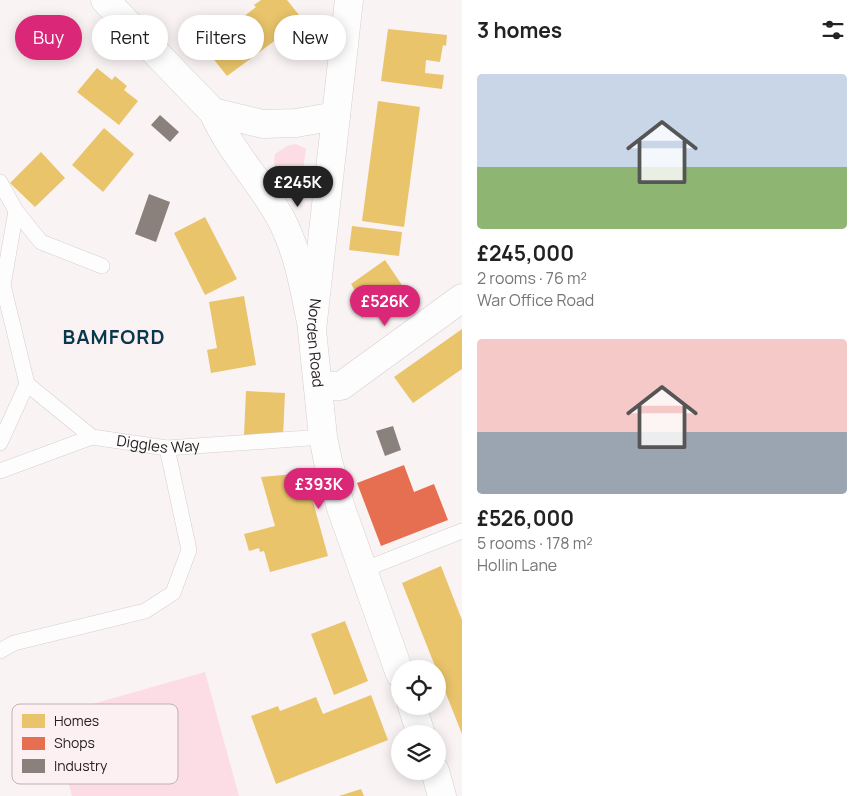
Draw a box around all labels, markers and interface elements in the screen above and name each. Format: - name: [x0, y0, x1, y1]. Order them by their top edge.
- chip: Buy: [15, 15, 82, 60]
- chip: Rent: [92, 15, 168, 60]
- chip: Filters: [178, 15, 264, 60]
- chip: New: [274, 15, 346, 60]
- text: 3 homes: [477, 16, 562, 44]
- icon: filters: [819, 16, 847, 44]
- icon: home: [617, 107, 707, 197]
- pin: £245K: [263, 166, 333, 208]
- text: £245K: [274, 171, 322, 193]
- text: £245,000: [477, 239, 574, 267]
- text: 2 rooms · 76 m²: [477, 267, 587, 289]
- pin: £526K: [350, 284, 420, 327]
- text: War Office Road: [477, 289, 594, 311]
- text: £526K: [361, 290, 409, 312]
- street label: Norden Road: [302, 297, 329, 388]
- district label: BAMFORD: [63, 323, 165, 350]
- icon: home: [617, 372, 707, 462]
- street label: Diggles Way: [115, 430, 201, 458]
- pin: £393K: [284, 468, 354, 510]
- text: £393K: [295, 473, 343, 495]
- text: £526,000: [477, 504, 574, 532]
- text: 5 rooms · 178 m²: [477, 532, 593, 554]
- text: Hollin Lane: [477, 554, 557, 576]
- map controls: [391, 660, 446, 780]
- button: locate: [391, 660, 446, 715]
- legend: [12, 704, 178, 784]
- text: Homes: [54, 711, 99, 730]
- button: layers: [391, 725, 446, 780]
- text: Shops: [54, 733, 95, 752]
- text: Industry: [54, 756, 108, 775]

